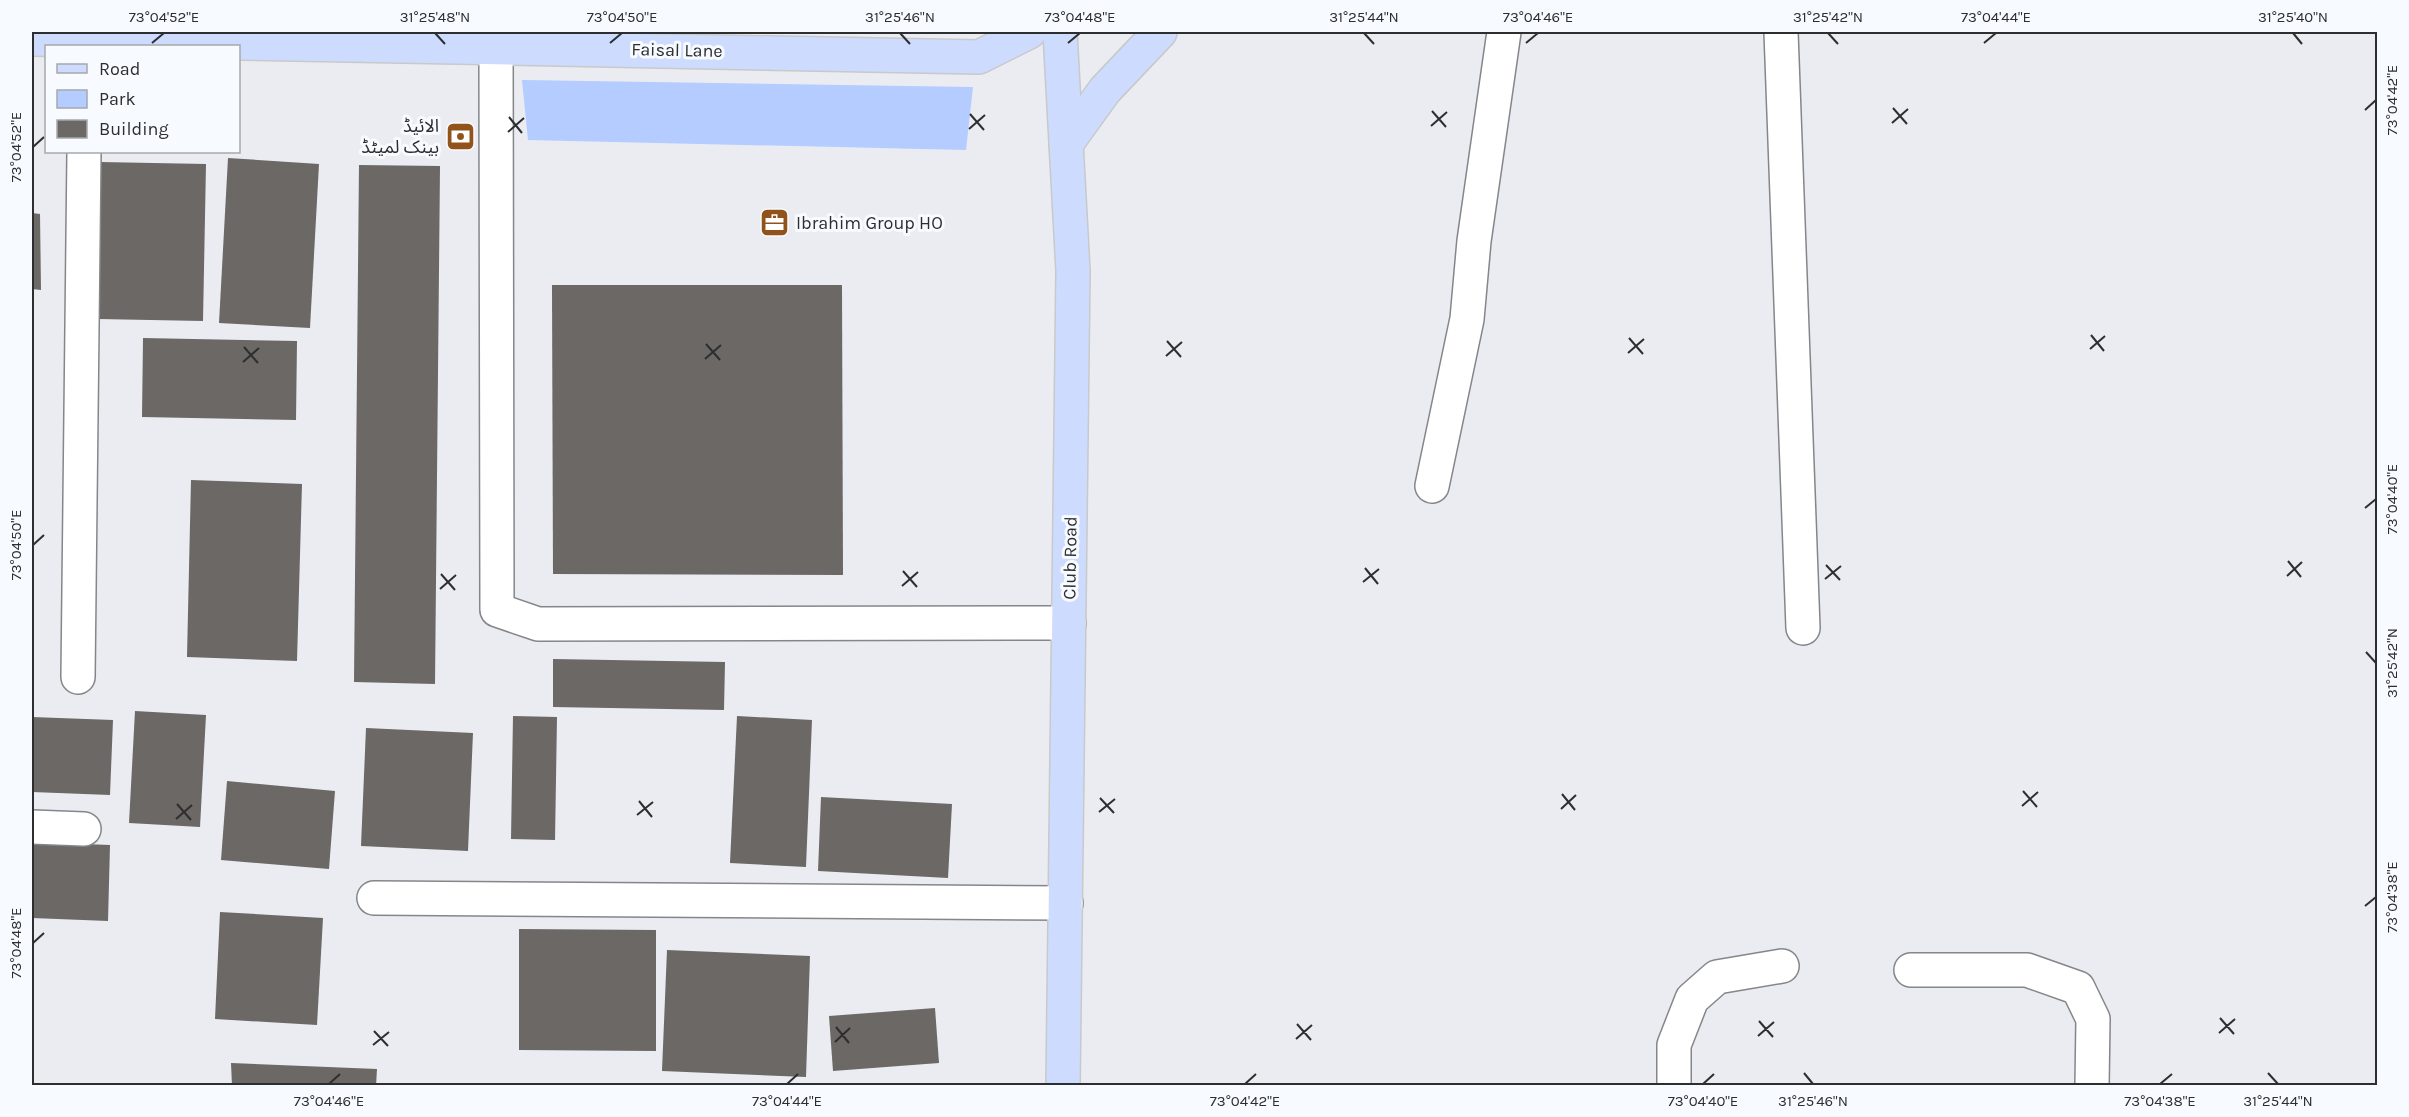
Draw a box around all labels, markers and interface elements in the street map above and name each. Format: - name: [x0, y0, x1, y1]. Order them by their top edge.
- text: 73°04'52"E: [129, 8, 199, 26]
- text: 31°25'48"N: [400, 8, 470, 26]
- text: 73°04'50"E: [587, 8, 657, 26]
- text: 31°25'46"N: [865, 8, 935, 26]
- text: 73°04'48"E: [1045, 8, 1115, 26]
- text: 31°25'44"N: [1329, 8, 1399, 26]
- text: 73°04'46"E: [1503, 8, 1573, 26]
- text: 31°25'42"N: [1793, 8, 1863, 26]
- text: 73°04'44"E: [1961, 8, 2031, 26]
- text: 31°25'40"N: [2258, 8, 2328, 26]
- street label: Faisal Lane: [631, 38, 723, 62]
- legend: [45, 45, 240, 153]
- text: Road: [99, 58, 140, 80]
- text: 73°04'42"E: [2383, 65, 2401, 135]
- text: Park: [99, 88, 136, 110]
- text: 73°04'52"E: [7, 112, 25, 182]
- place label: الائیڈ بینک لمیٹڈ: [361, 115, 439, 158]
- text: Building: [99, 118, 169, 140]
- bank icon: الائیڈ بینک لمیٹڈ: [444, 120, 476, 152]
- office icon: Ibrahim Group HO: [759, 207, 791, 239]
- place label: Ibrahim Group HO: [796, 212, 943, 234]
- text: 73°04'40"E: [2383, 464, 2401, 534]
- text: 73°04'50"E: [7, 510, 25, 580]
- street label: Club Road: [1058, 516, 1082, 600]
- text: 31°25'42"N: [2383, 628, 2401, 698]
- text: 73°04'38"E: [2383, 861, 2401, 933]
- text: 73°04'48"E: [7, 908, 25, 978]
- text: 73°04'46"E: [294, 1092, 364, 1110]
- text: 73°04'44"E: [752, 1092, 822, 1110]
- text: 73°04'42"E: [1210, 1092, 1280, 1110]
- text: 73°04'40"E: [1668, 1092, 1738, 1110]
- text: 31°25'46"N: [1778, 1092, 1848, 1110]
- text: 73°04'38"E: [2124, 1092, 2196, 1110]
- text: 31°25'44"N: [2243, 1092, 2313, 1110]

